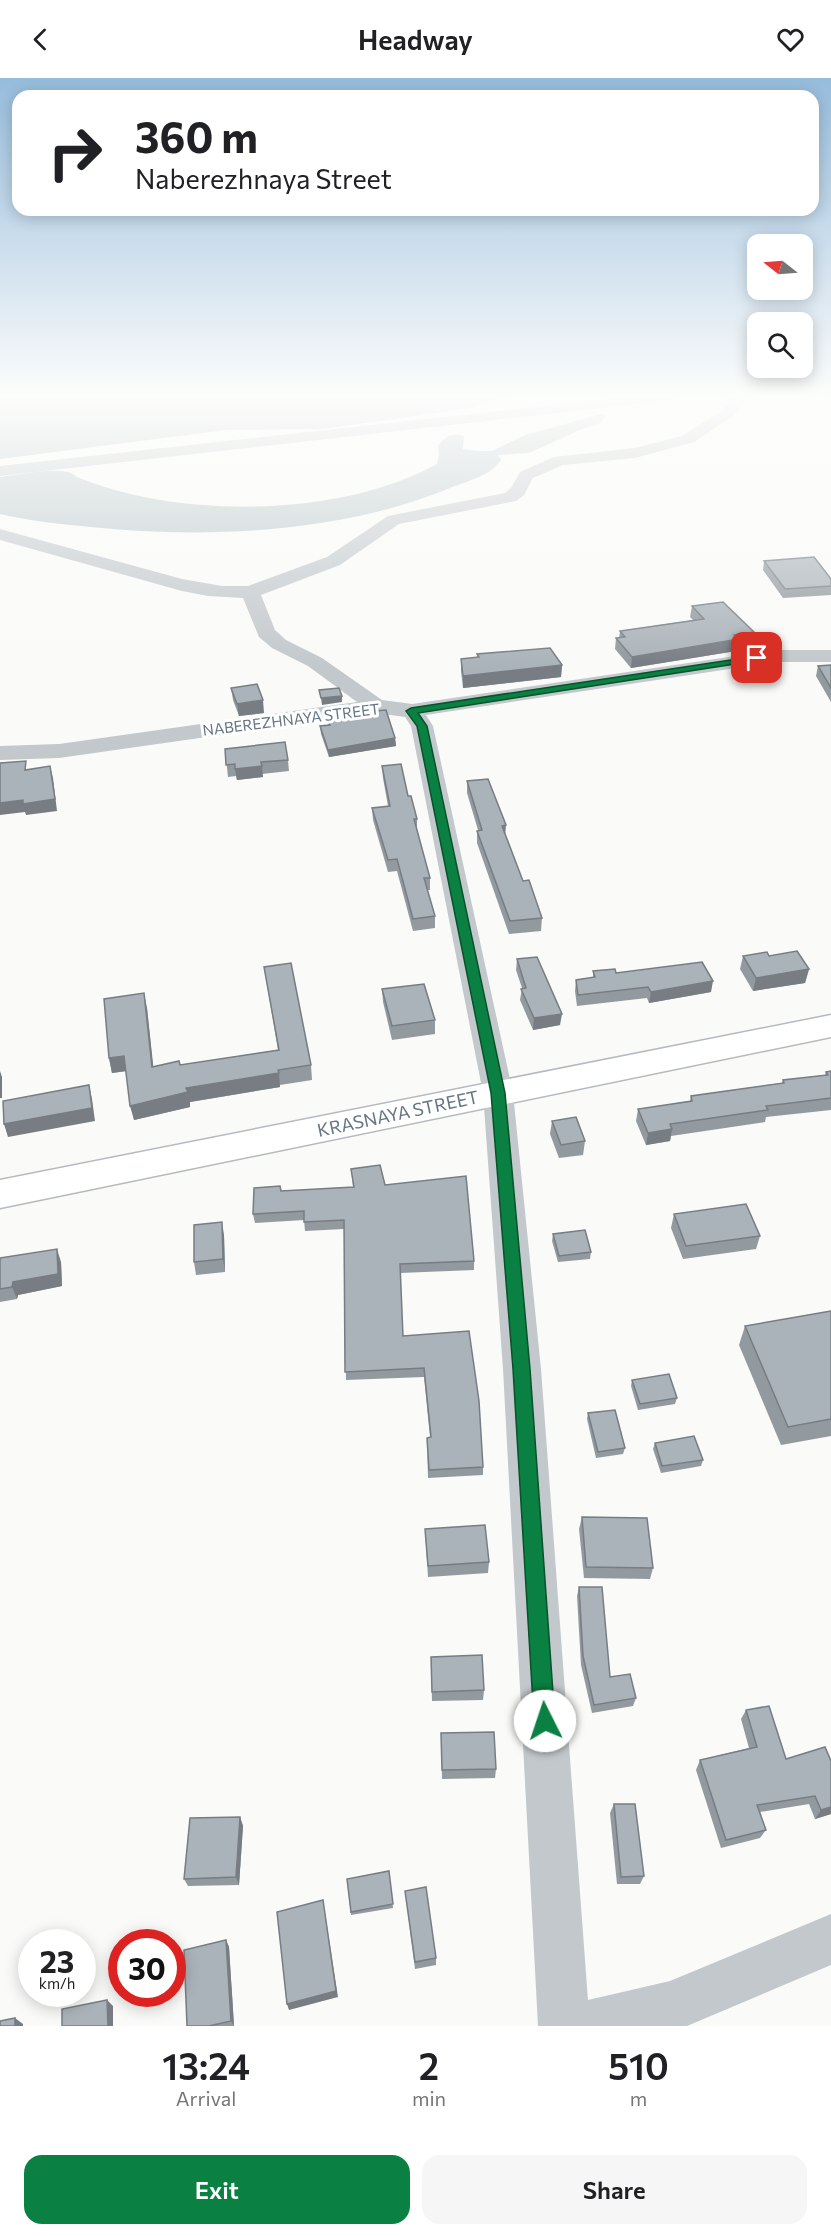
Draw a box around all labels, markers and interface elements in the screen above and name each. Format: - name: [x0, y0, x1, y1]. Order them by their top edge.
- icon: back: [24, 23, 57, 56]
- text: Headway: [358, 23, 473, 56]
- icon: heart: [774, 23, 807, 56]
- text: 360 m: [135, 110, 258, 162]
- icon: right: [36, 114, 114, 192]
- text: Naberezhnaya Street: [135, 162, 392, 195]
- north arrow: [747, 234, 813, 300]
- map controls: [747, 234, 813, 378]
- button: search: [747, 312, 813, 378]
- pin: [731, 632, 782, 683]
- icon: arrive: [740, 641, 773, 674]
- street label: NABEREZHNAYA STREET: [201, 699, 381, 739]
- street label: KRASNAYA STREET: [315, 1085, 480, 1141]
- position arrow: [513, 1689, 577, 1753]
- speed limit sign: 30: [108, 1929, 186, 2007]
- text: 23: [40, 1942, 74, 1979]
- text: km/h: [39, 1974, 75, 1992]
- text: 13:24: [162, 2043, 250, 2087]
- text: 2: [419, 2043, 439, 2087]
- text: 510: [608, 2043, 669, 2087]
- text: Arrival: [176, 2086, 236, 2110]
- text: min: [412, 2086, 446, 2110]
- text: m: [630, 2086, 647, 2110]
- button: Exit: [24, 2155, 410, 2224]
- button: Share: [422, 2155, 807, 2224]

